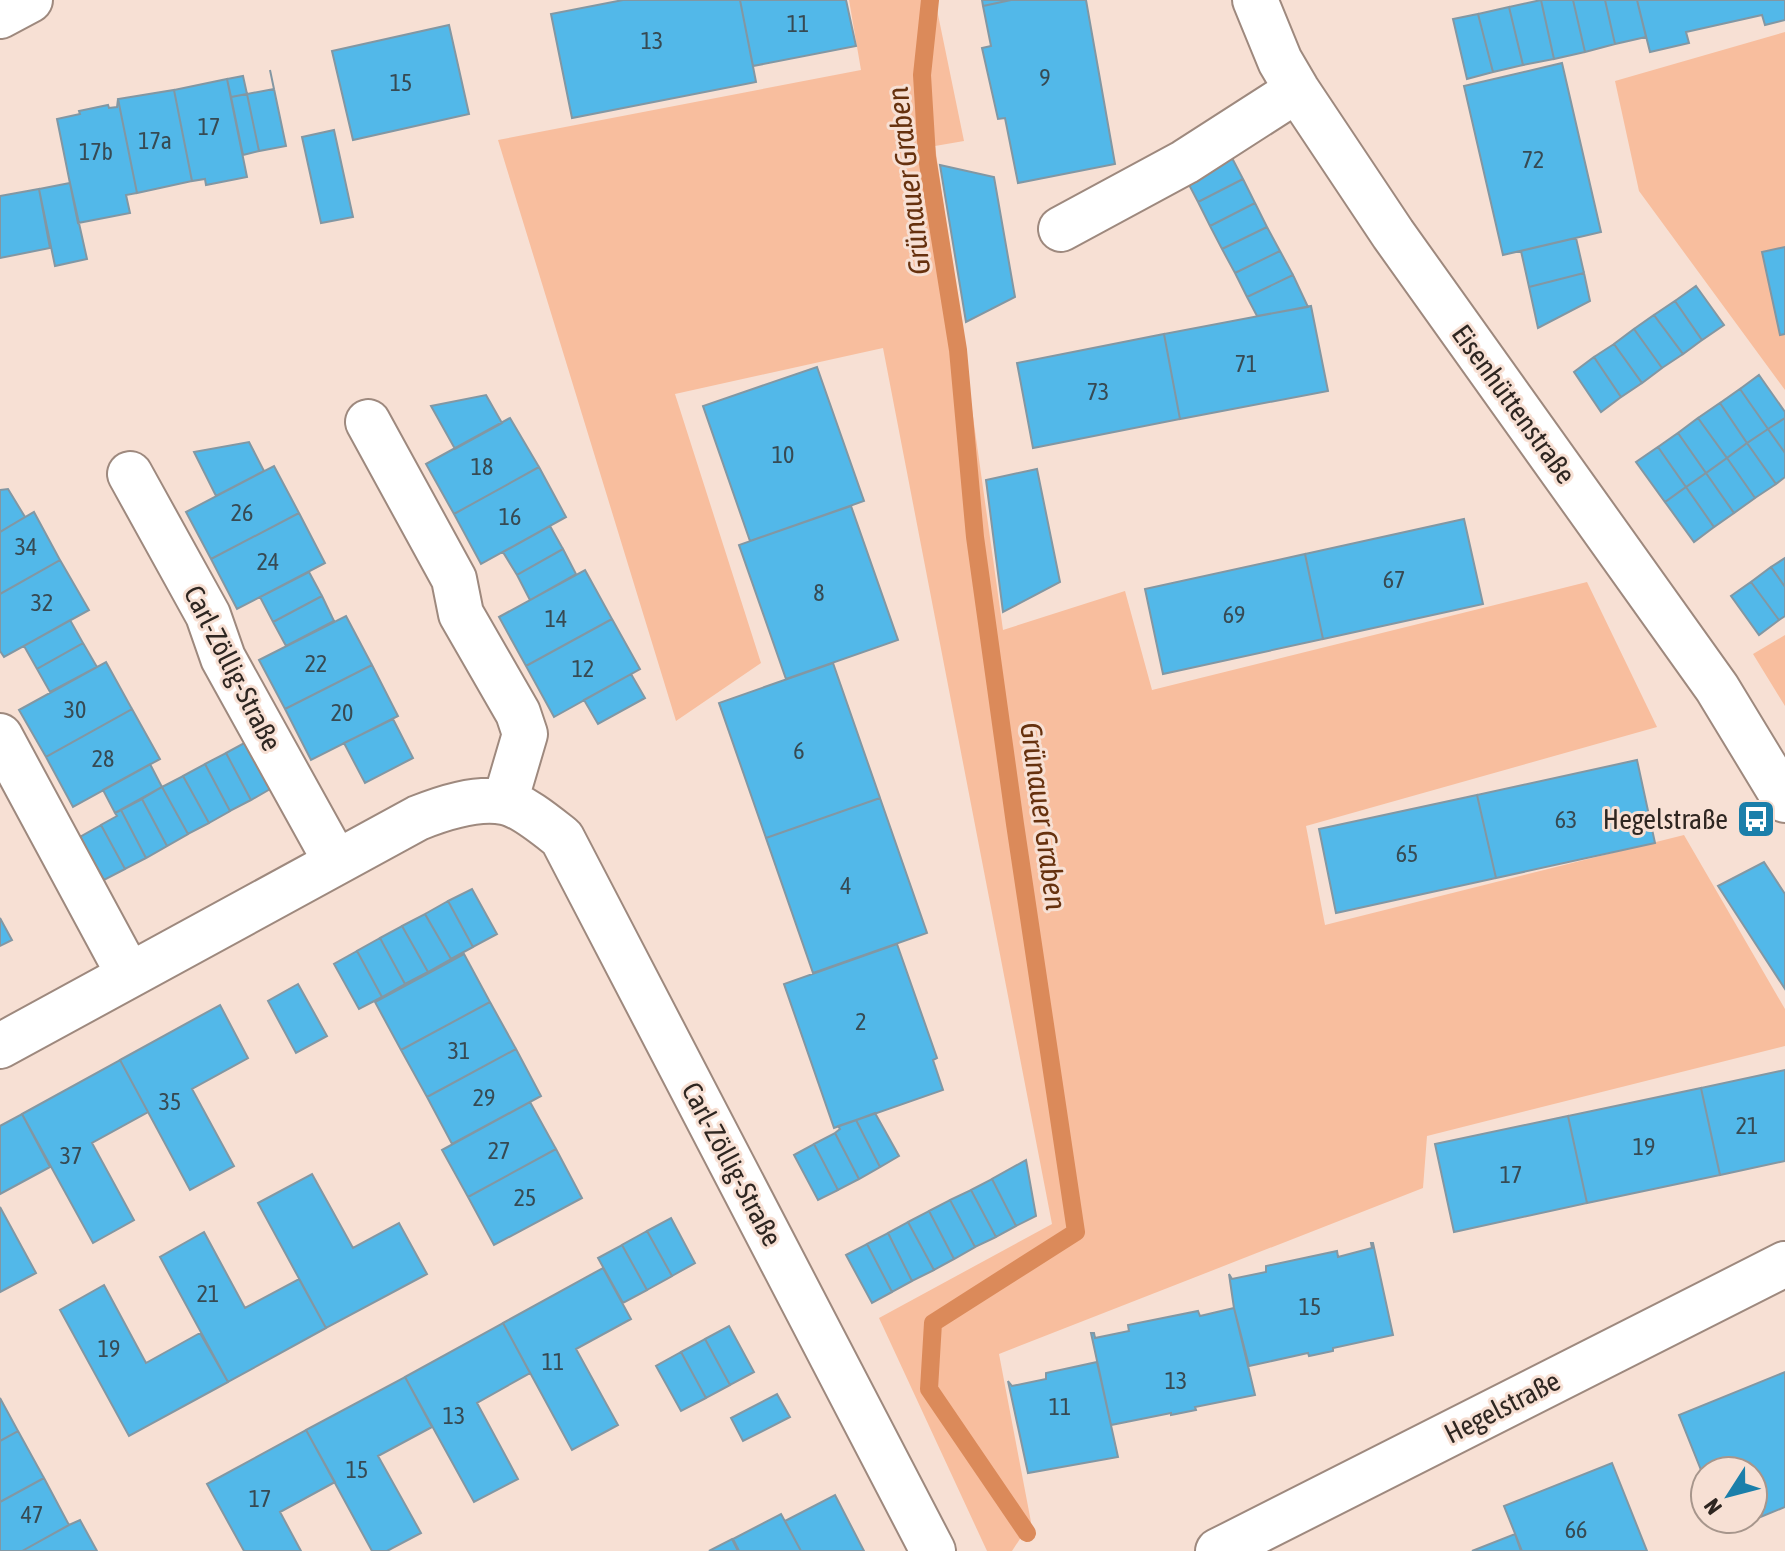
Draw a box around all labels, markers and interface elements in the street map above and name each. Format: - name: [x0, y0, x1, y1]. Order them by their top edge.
- house number: 11: [787, 10, 809, 37]
- house number: 13: [641, 27, 663, 54]
- house number: 9: [1039, 64, 1051, 91]
- house number: 15: [390, 69, 412, 96]
- water label: Grünauer Graben: [880, 85, 936, 277]
- house number: 17: [198, 113, 220, 140]
- house number: 17a: [138, 127, 172, 154]
- house number: 17b: [79, 138, 113, 165]
- house number: 72: [1522, 146, 1544, 173]
- street label: Eisenhüttenstraße: [1446, 318, 1582, 490]
- house number: 71: [1235, 350, 1257, 377]
- house number: 73: [1087, 378, 1109, 405]
- house number: 10: [772, 441, 794, 468]
- house number: 18: [471, 453, 493, 480]
- house number: 26: [231, 499, 253, 526]
- house number: 16: [499, 503, 521, 530]
- house number: 34: [15, 533, 37, 560]
- house number: 24: [257, 548, 279, 575]
- house number: 67: [1383, 566, 1405, 593]
- house number: 8: [813, 579, 825, 606]
- street label: Carl-Zöllig-Straße: [178, 580, 288, 756]
- house number: 32: [31, 589, 53, 616]
- house number: 69: [1223, 601, 1245, 628]
- house number: 14: [545, 605, 567, 632]
- house number: 22: [305, 650, 327, 677]
- house number: 12: [572, 655, 594, 682]
- house number: 30: [64, 696, 86, 723]
- house number: 20: [331, 699, 353, 726]
- water label: Grünauer Graben: [1014, 720, 1074, 912]
- house number: 6: [793, 737, 805, 764]
- house number: 28: [92, 745, 114, 772]
- bus stop icon: Hegelstraße: [1735, 798, 1777, 840]
- place label: Hegelstraße: [1603, 803, 1728, 835]
- house number: 63: [1555, 806, 1577, 833]
- house number: 65: [1396, 840, 1418, 867]
- house number: 4: [840, 872, 852, 899]
- house number: 2: [855, 1008, 867, 1035]
- house number: 31: [448, 1037, 470, 1064]
- street label: Carl-Zöllig-Straße: [675, 1077, 789, 1251]
- house number: 29: [473, 1084, 495, 1111]
- house number: 35: [159, 1088, 181, 1115]
- house number: 21: [1736, 1112, 1758, 1139]
- house number: 19: [1633, 1133, 1655, 1160]
- house number: 27: [488, 1137, 510, 1164]
- house number: 37: [60, 1142, 82, 1169]
- house number: 17: [1500, 1161, 1522, 1188]
- house number: 25: [514, 1184, 536, 1211]
- house number: 21: [197, 1280, 219, 1307]
- house number: 15: [1299, 1293, 1321, 1320]
- house number: 19: [98, 1335, 120, 1362]
- house number: 11: [542, 1348, 564, 1375]
- street label: Hegelstraße: [1439, 1364, 1565, 1450]
- house number: 13: [1165, 1367, 1187, 1394]
- house number: 11: [1049, 1393, 1071, 1420]
- house number: 13: [443, 1402, 465, 1429]
- north arrow: [1689, 1455, 1769, 1535]
- house number: 15: [346, 1456, 368, 1483]
- house number: 17: [249, 1485, 271, 1512]
- text: N: [1698, 1494, 1727, 1520]
- house number: 47: [21, 1501, 43, 1528]
- house number: 66: [1565, 1516, 1587, 1543]

